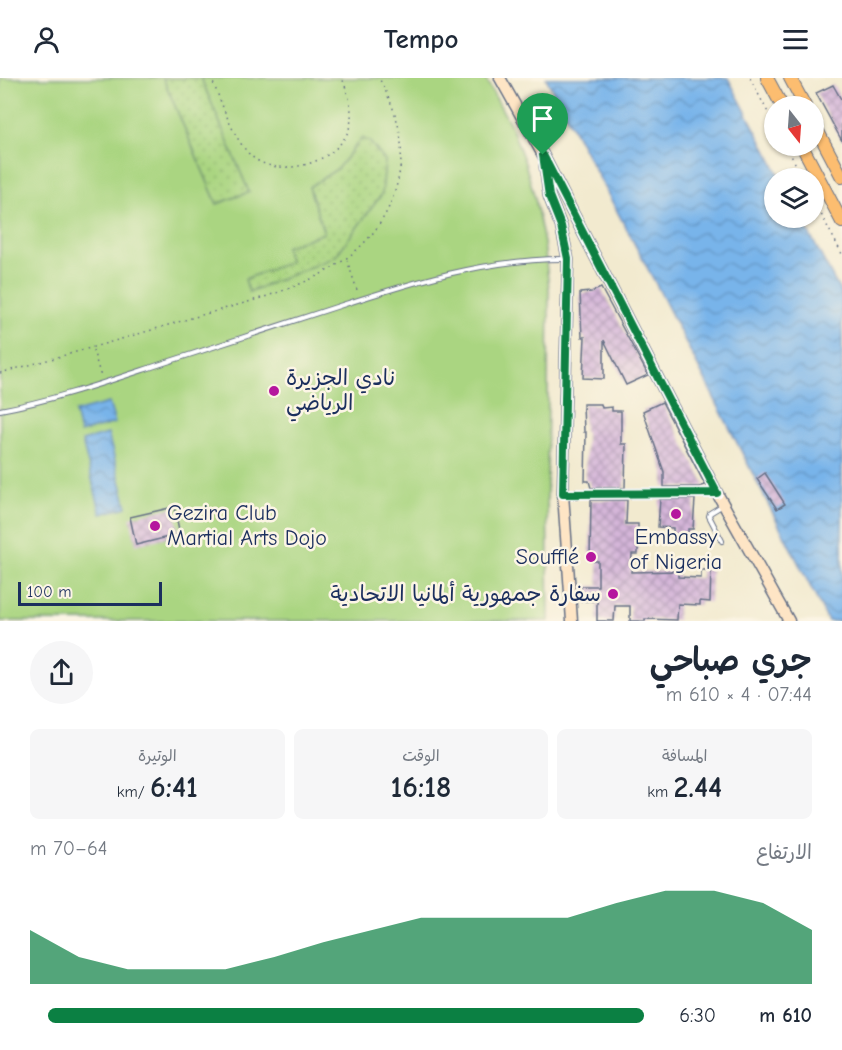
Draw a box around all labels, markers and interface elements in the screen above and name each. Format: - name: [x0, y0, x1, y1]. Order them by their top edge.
- icon: person: [30, 23, 63, 56]
- icon: menu: [779, 23, 812, 56]
- text: Tempo: [384, 24, 458, 55]
- pin: [517, 93, 568, 155]
- north arrow: [764, 96, 824, 156]
- map controls: [764, 96, 824, 228]
- icon: arrive: [526, 102, 559, 135]
- button: layers: [764, 168, 824, 228]
- place label: نادي الجزيرة الرياضي: [286, 365, 395, 422]
- marker: نادي الجزيرة الرياضي: [267, 384, 281, 398]
- place label: Gezira Club Martial Arts Dojo: [167, 500, 327, 551]
- marker: Embassy of Nigeria: [669, 507, 683, 521]
- marker: Gezira Club Martial Arts Dojo: [148, 519, 162, 533]
- place label: Embassy of Nigeria: [630, 524, 722, 575]
- place label: Soufflé: [516, 544, 579, 570]
- marker: Soufflé: [584, 550, 598, 564]
- scale bar: [18, 579, 162, 606]
- place label: سفارة جمهورية ألمانيا الاتحادية: [331, 580, 601, 608]
- text: 100 m: [27, 583, 71, 601]
- marker: سفارة جمهورية ألمانيا الاتحادية: [606, 587, 620, 601]
- button: share: [30, 641, 93, 704]
- text: جري صباحي: [649, 641, 812, 679]
- text: 07:44 · 4 × 610 m: [666, 683, 812, 706]
- text: الوتيرة: [138, 747, 177, 765]
- text: الوقت: [402, 747, 440, 765]
- text: المسافة: [662, 747, 707, 765]
- text: 6:41: [150, 770, 198, 805]
- text: 16:18: [391, 770, 451, 805]
- text: 2.44: [674, 770, 722, 805]
- text: /km: [117, 783, 150, 801]
- text: km: [647, 783, 674, 801]
- text: 64–70 m: [30, 837, 107, 860]
- text: الارتفاع: [756, 841, 812, 864]
- text: 6:30: [679, 1004, 716, 1027]
- text: 610 m: [759, 1004, 812, 1027]

